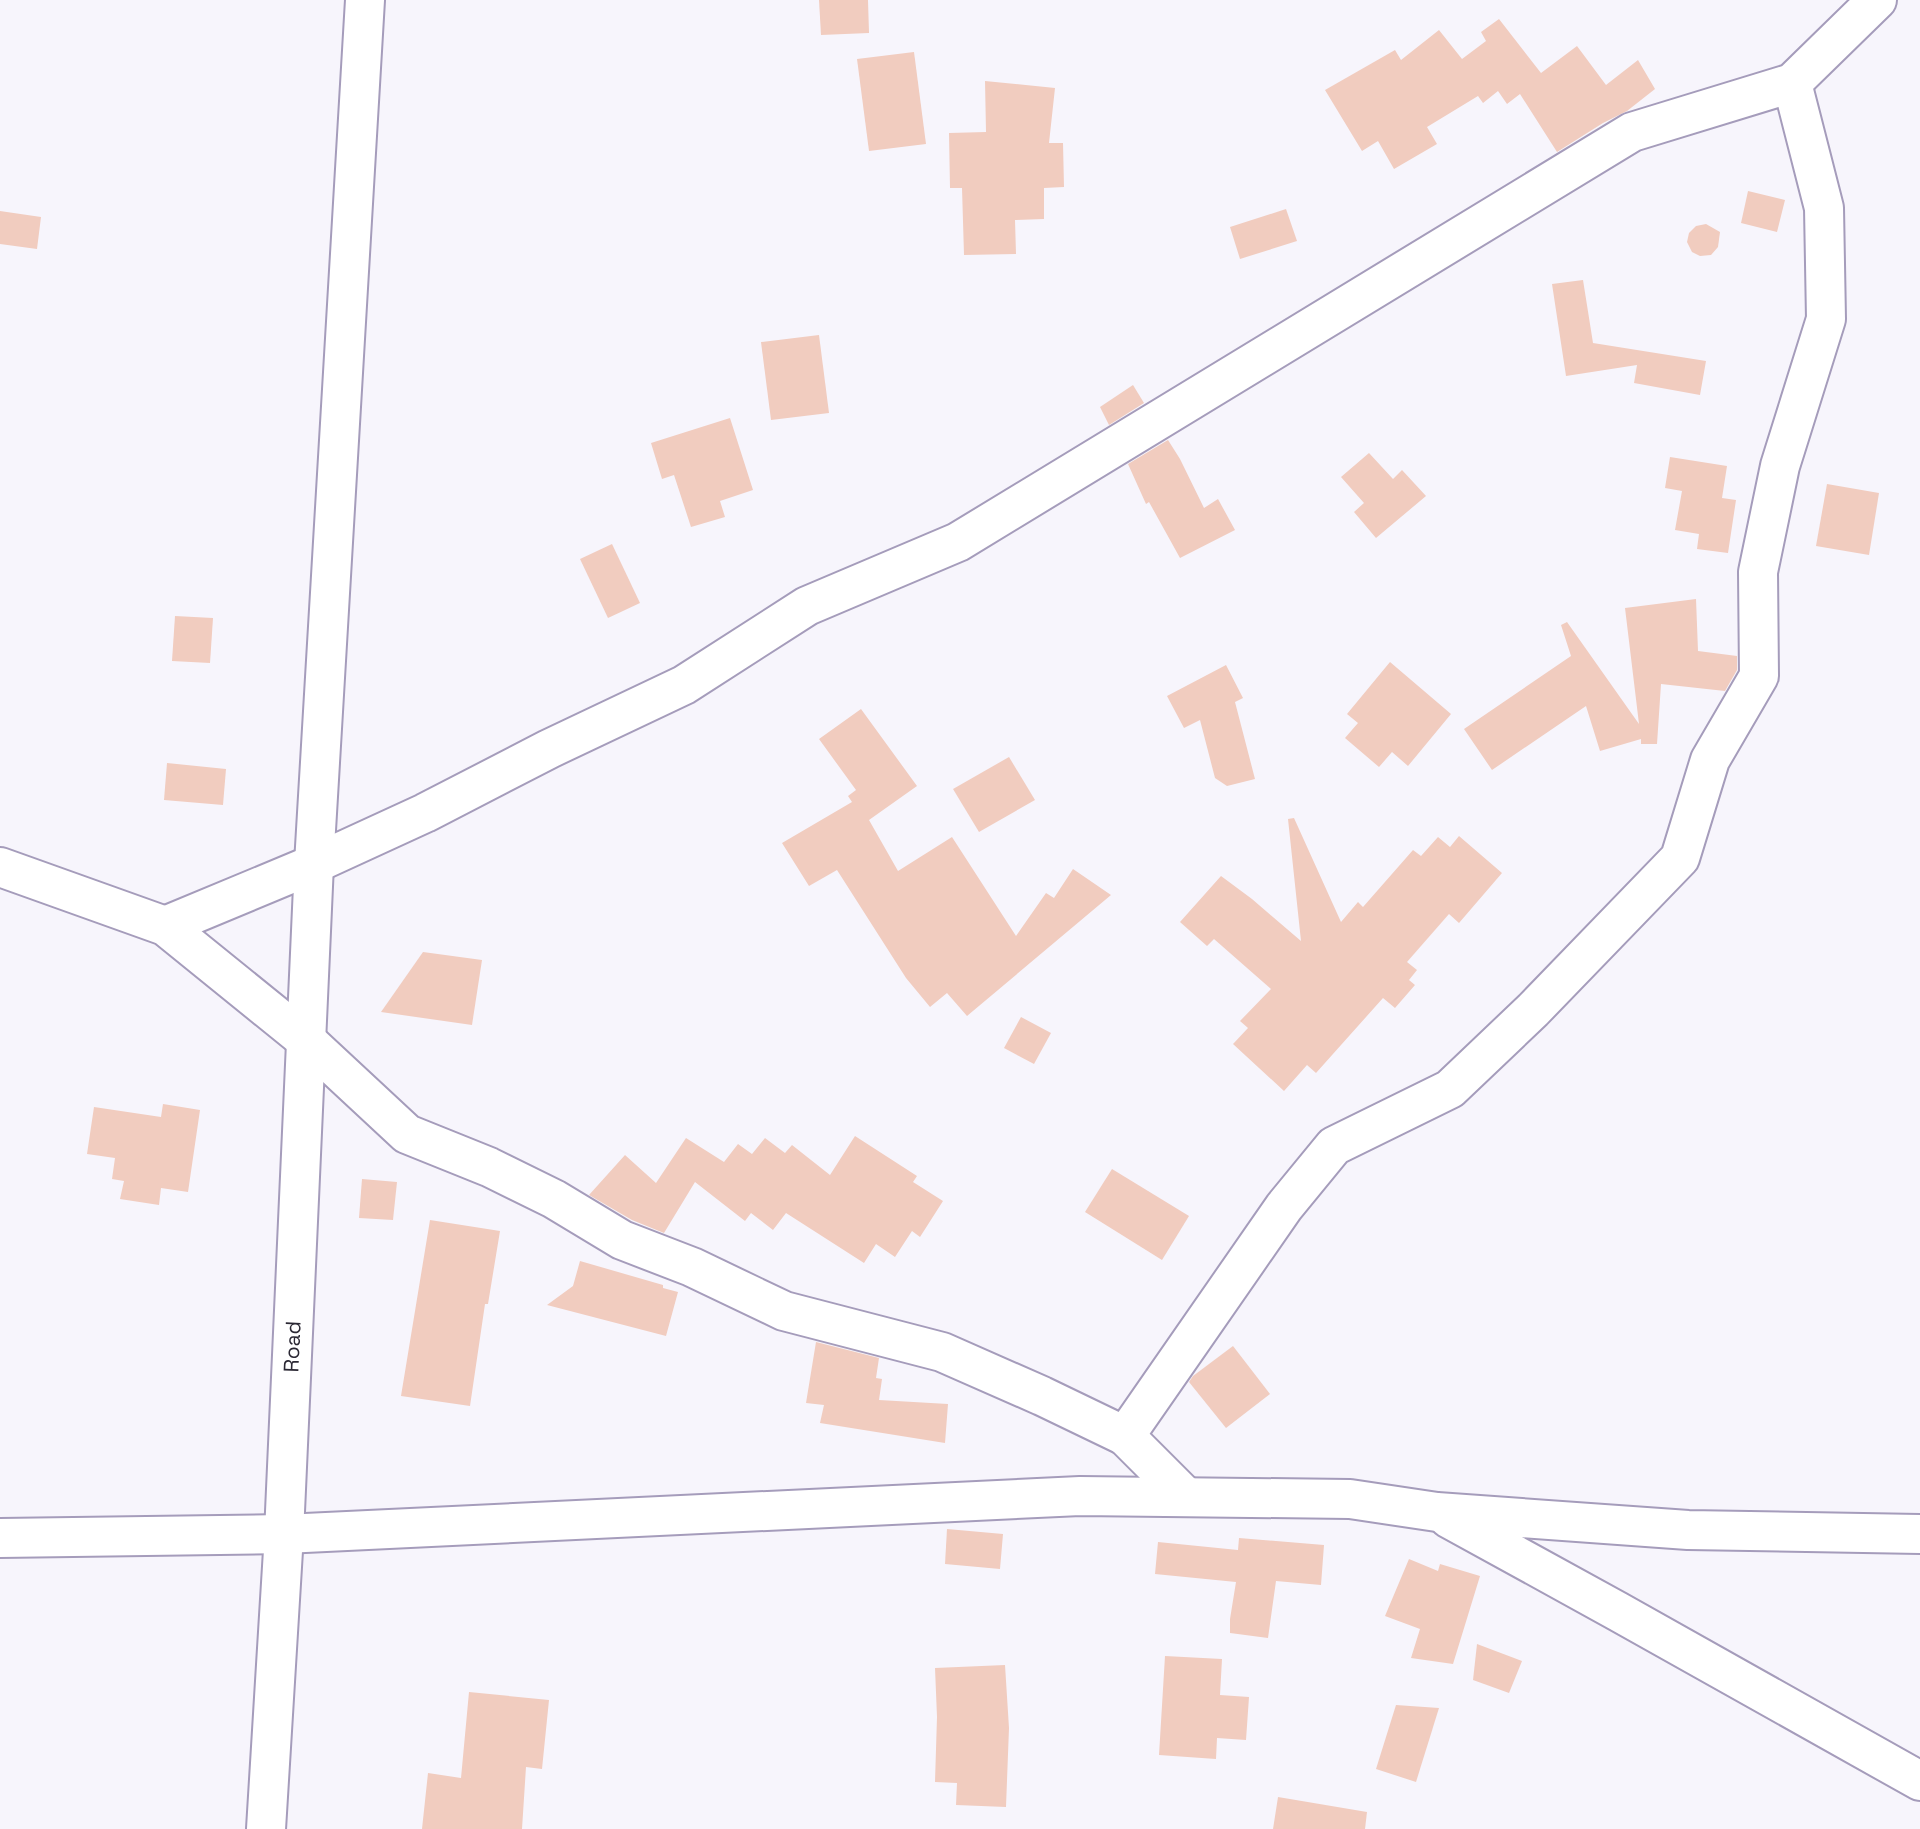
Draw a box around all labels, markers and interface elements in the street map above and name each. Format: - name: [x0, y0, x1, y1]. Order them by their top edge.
- street label: Road: [277, 1320, 307, 1373]

